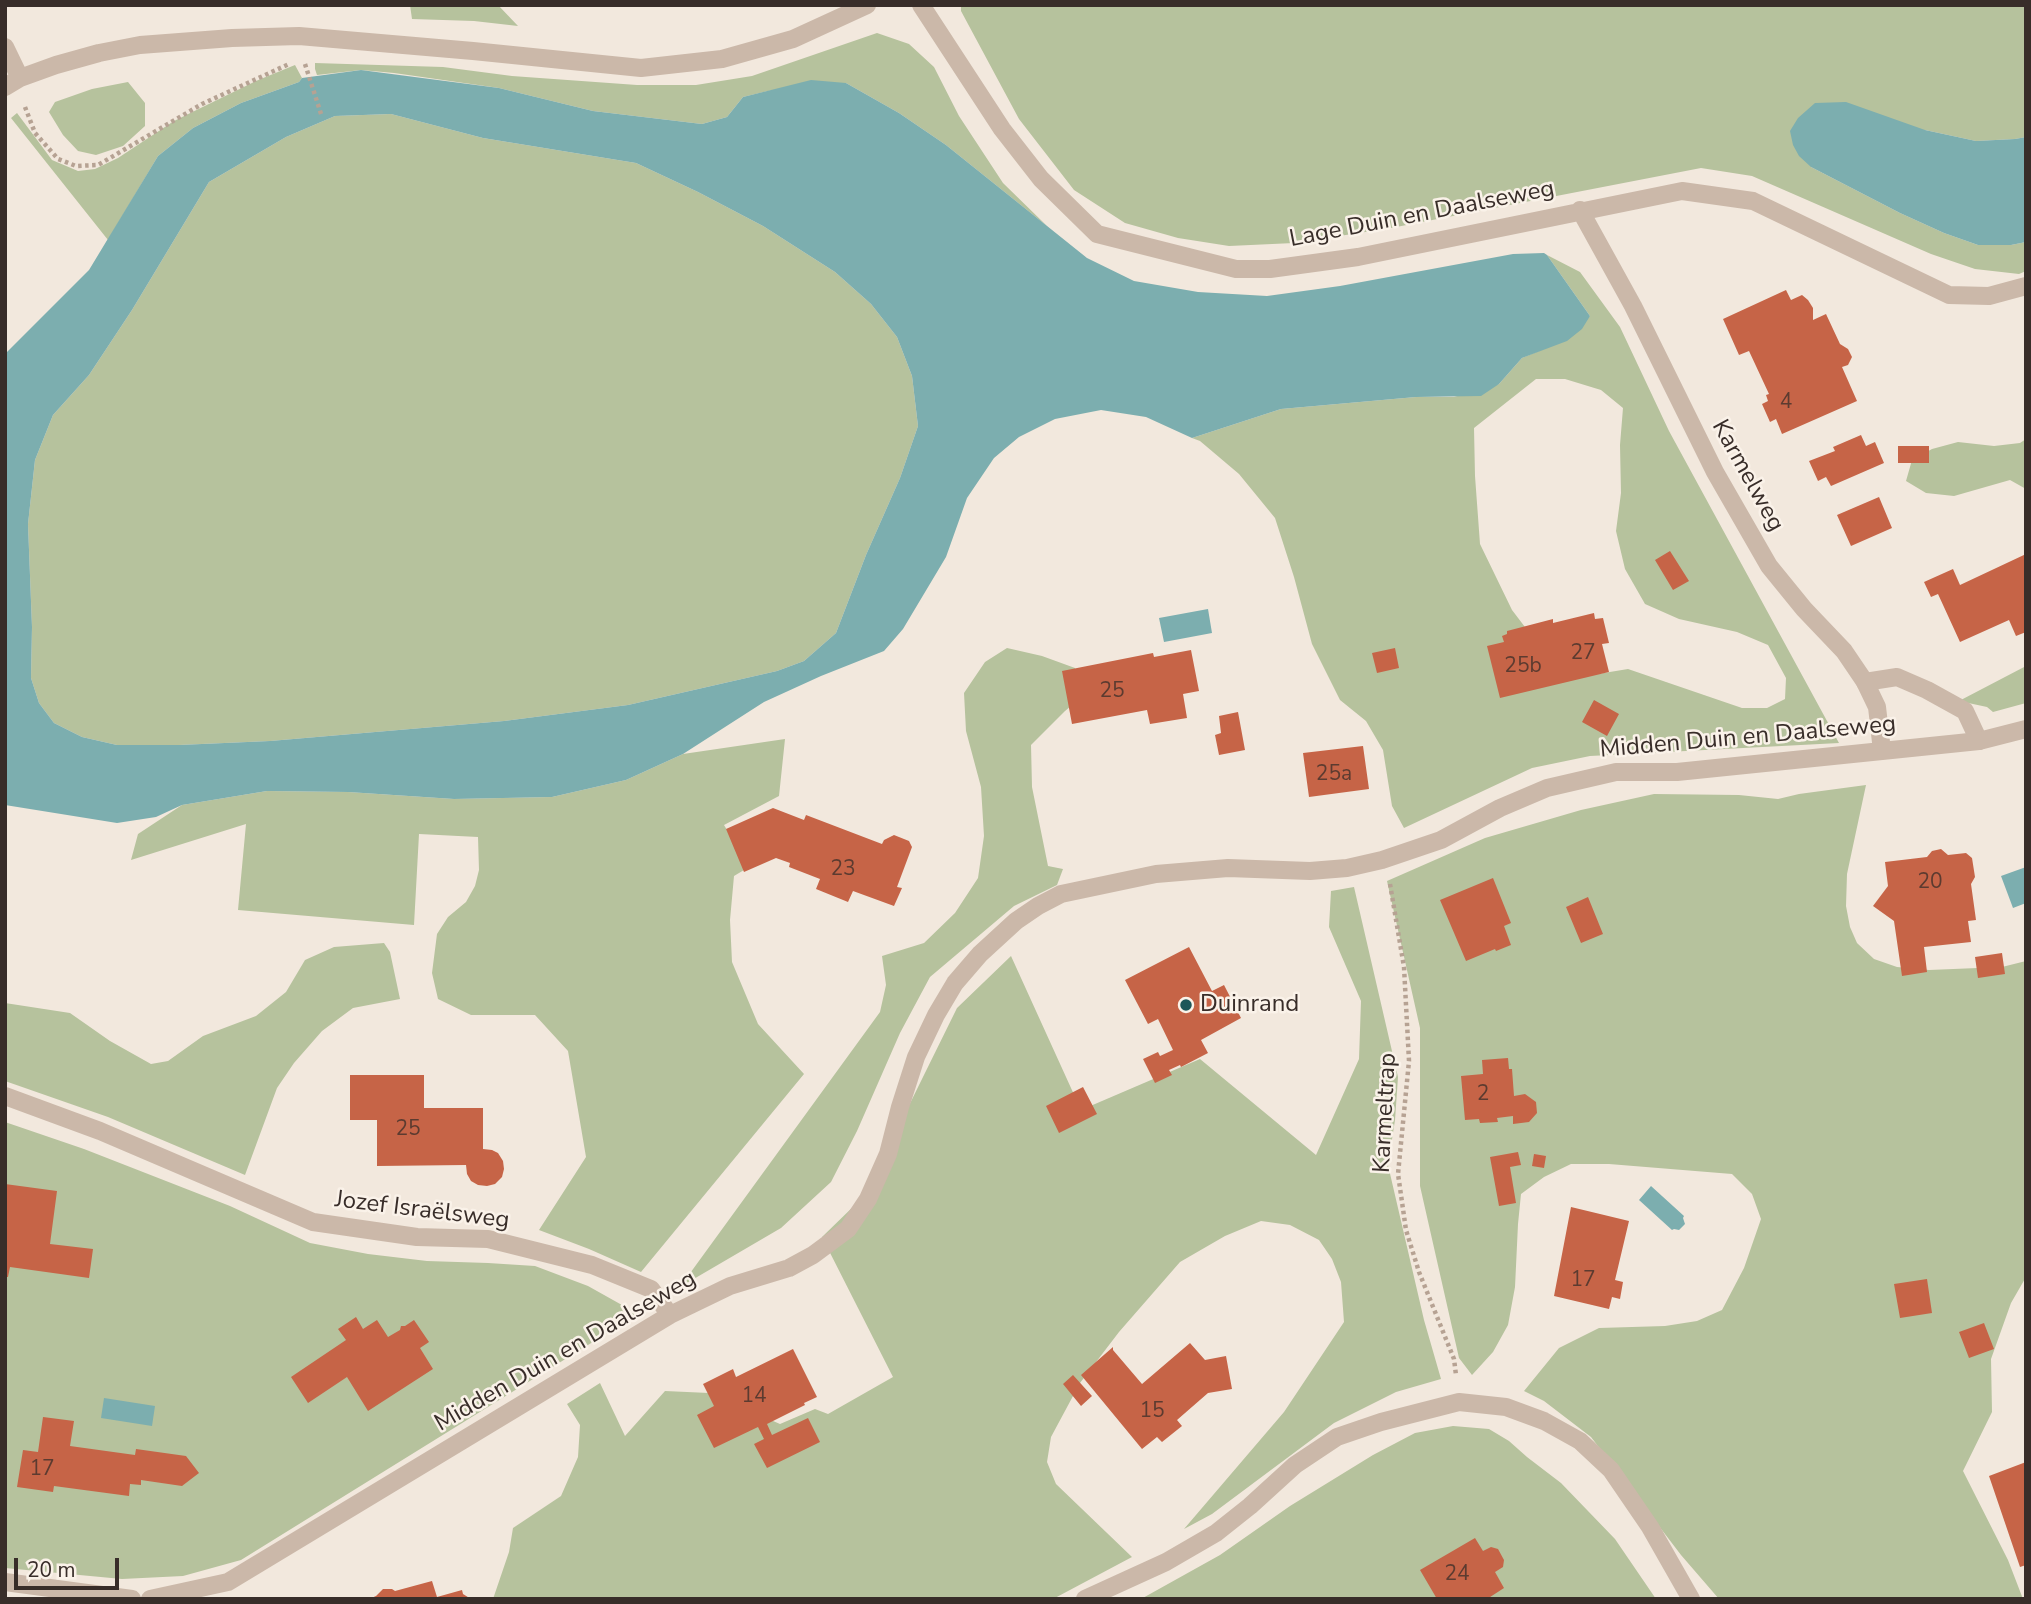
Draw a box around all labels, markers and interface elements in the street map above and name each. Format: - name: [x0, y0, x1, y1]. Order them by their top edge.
- street label: Lage Duin en Daalseweg: [1287, 175, 1557, 255]
- house number: 4: [1780, 390, 1792, 416]
- street label: Karmelweg: [1705, 415, 1789, 537]
- house number: 27: [1570, 641, 1596, 667]
- house number: 25b: [1504, 654, 1542, 680]
- house number: 25: [1099, 679, 1125, 705]
- street label: Midden Duin en Daalseweg: [1599, 711, 1897, 765]
- house number: 25a: [1316, 762, 1352, 788]
- house number: 23: [830, 857, 856, 883]
- house number: 20: [1917, 870, 1943, 896]
- place label: Duinrand: [1200, 991, 1299, 1019]
- marker: Duinrand: [1178, 997, 1194, 1013]
- street label: Karmeltrap: [1368, 1052, 1404, 1174]
- house number: 2: [1477, 1082, 1489, 1108]
- house number: 25: [395, 1117, 421, 1143]
- street label: Jozef Israëlsweg: [333, 1186, 511, 1236]
- street label: Midden Duin en Daalseweg: [430, 1265, 702, 1439]
- house number: 17: [1570, 1268, 1596, 1294]
- house number: 14: [741, 1384, 767, 1410]
- house number: 15: [1139, 1399, 1165, 1425]
- house number: 17: [29, 1457, 55, 1483]
- scale bar: [18, 1544, 122, 1588]
- text: 20 m: [27, 1556, 76, 1584]
- house number: 24: [1444, 1562, 1470, 1588]

